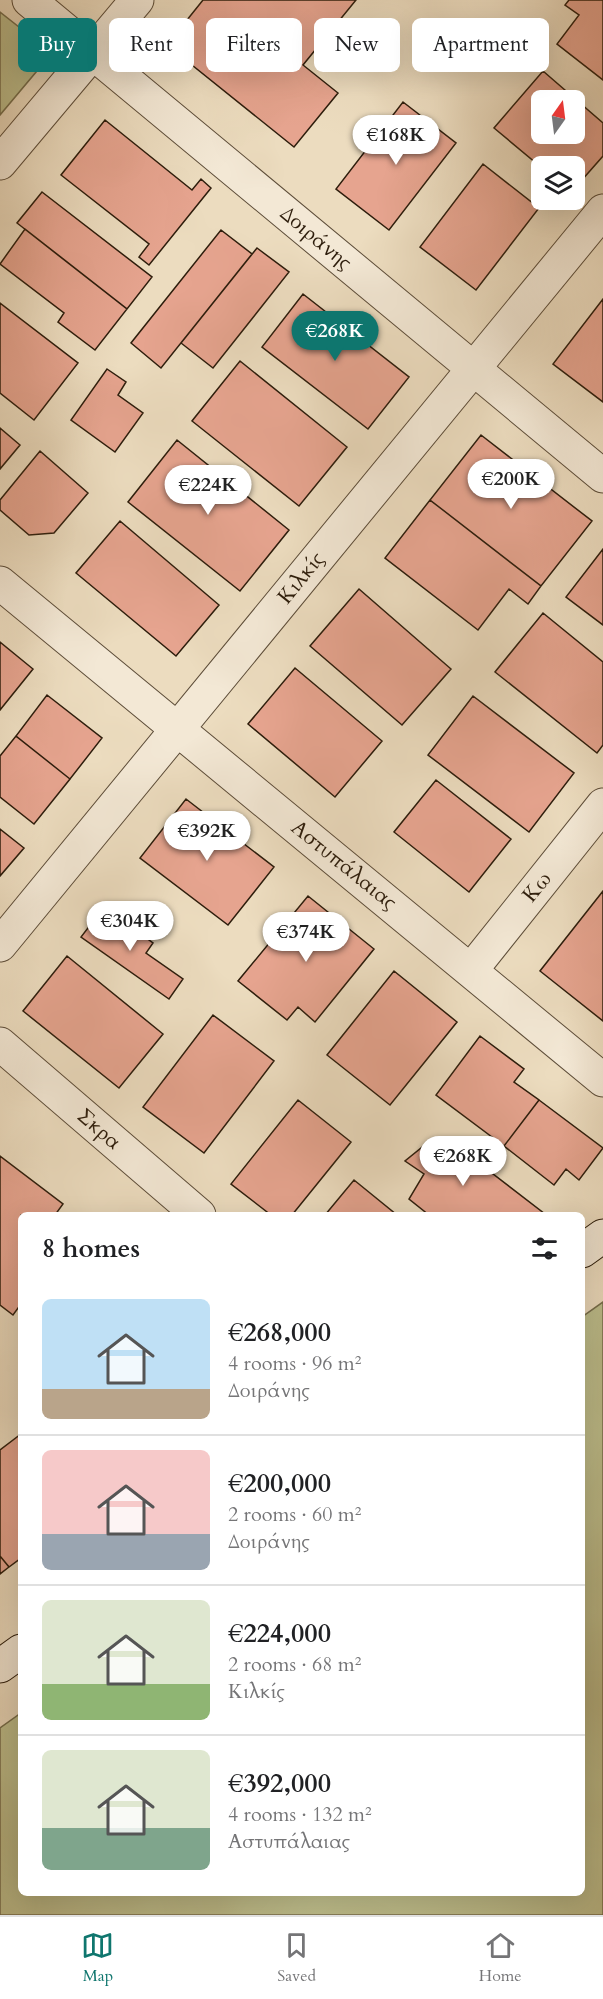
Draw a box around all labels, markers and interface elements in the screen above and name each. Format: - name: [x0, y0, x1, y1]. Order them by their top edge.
- chip: Buy: [18, 18, 97, 72]
- chip: Rent: [109, 18, 194, 72]
- chip: Filters: [206, 18, 302, 72]
- chip: New: [314, 18, 400, 72]
- chip: Apartment: [412, 18, 549, 72]
- north arrow: [531, 90, 585, 144]
- map controls: [531, 90, 585, 210]
- pin: €168K: [354, 115, 438, 166]
- text: €168K: [367, 121, 425, 148]
- button: layers: [531, 156, 585, 210]
- street label: Δοιράνης: [274, 199, 358, 277]
- pin: €268K: [293, 311, 377, 362]
- text: €268K: [306, 317, 364, 344]
- pin: €200K: [469, 459, 553, 510]
- pin: €224K: [166, 465, 250, 516]
- text: €200K: [482, 465, 540, 492]
- text: €224K: [179, 471, 237, 498]
- street label: Κιλκίς: [271, 546, 331, 610]
- pin: €392K: [165, 811, 249, 862]
- street label: Αστυπάλαιας: [285, 813, 403, 917]
- text: €392K: [178, 817, 236, 844]
- street label: Κω: [516, 866, 558, 908]
- pin: €304K: [88, 901, 172, 952]
- text: €304K: [101, 907, 159, 934]
- pin: €374K: [264, 912, 348, 963]
- text: €374K: [277, 918, 335, 945]
- street label: Σκρα: [71, 1102, 127, 1156]
- pin: €268K: [421, 1136, 505, 1187]
- text: €268K: [434, 1142, 492, 1169]
- text: 8 homes: [42, 1231, 140, 1266]
- icon: filters: [528, 1232, 561, 1265]
- text: €268,000: [228, 1315, 331, 1350]
- icon: home: [90, 1323, 162, 1395]
- text: 4 rooms · 96 m²: [228, 1350, 361, 1377]
- text: Δοιράνης: [228, 1377, 310, 1404]
- text: €200,000: [228, 1466, 331, 1501]
- icon: home: [90, 1474, 162, 1546]
- text: 2 rooms · 60 m²: [228, 1501, 361, 1528]
- text: Δοιράνης: [228, 1528, 310, 1555]
- text: €224,000: [228, 1616, 331, 1651]
- icon: home: [90, 1624, 162, 1696]
- text: 2 rooms · 68 m²: [228, 1651, 361, 1678]
- text: Κιλκίς: [228, 1678, 285, 1705]
- text: €392,000: [228, 1766, 331, 1801]
- icon: home: [90, 1774, 162, 1846]
- text: 4 rooms · 132 m²: [228, 1801, 372, 1828]
- text: Αστυπάλαιας: [228, 1828, 350, 1855]
- tab: Map: [81, 1929, 114, 1987]
- tab: Saved: [277, 1929, 316, 1987]
- tab: Home: [479, 1929, 522, 1987]

